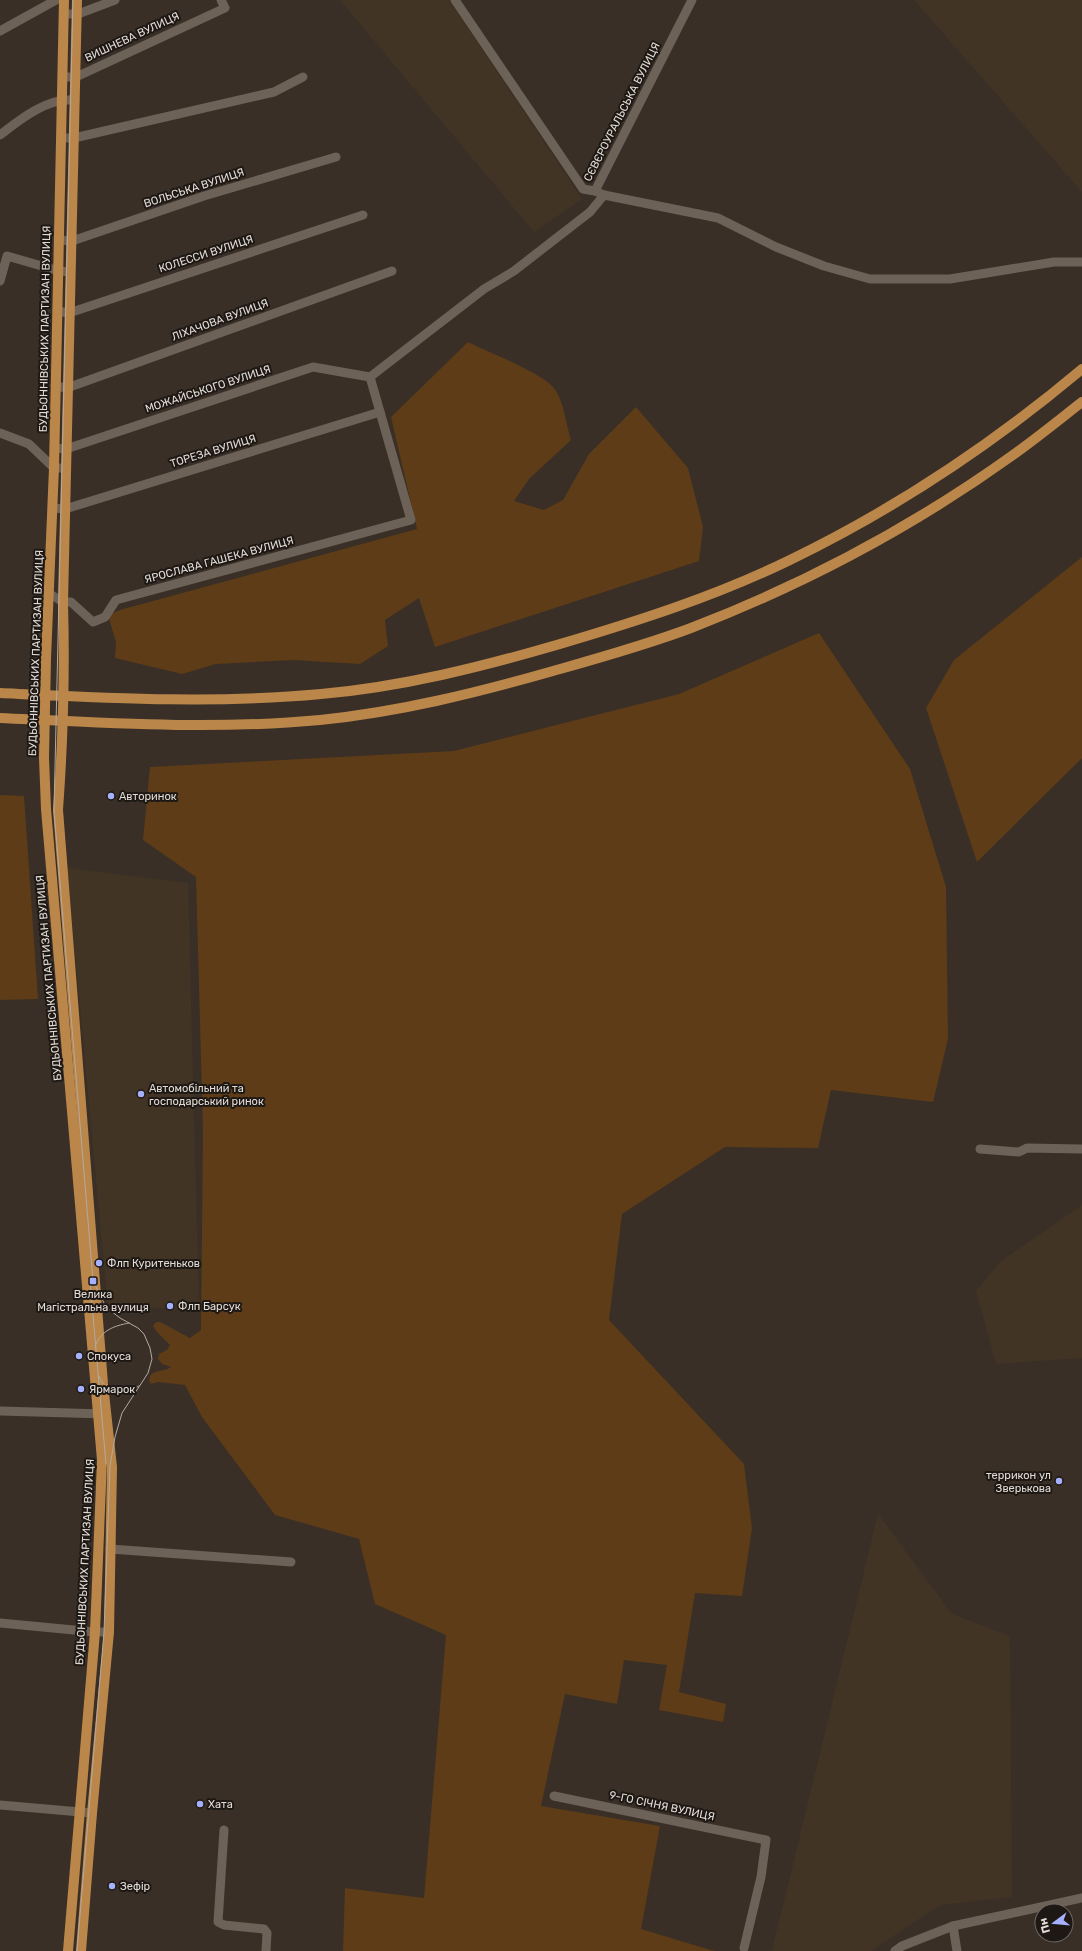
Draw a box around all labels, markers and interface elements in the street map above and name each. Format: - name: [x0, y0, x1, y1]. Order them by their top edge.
- street label: ВИШНЕВА ВУЛИЦЯ: [83, 9, 181, 65]
- street label: СЄВЄРОУРАЛЬСЬКА ВУЛИЦЯ: [581, 40, 663, 184]
- street label: ВОЛЬСЬКА ВУЛИЦЯ: [142, 166, 246, 210]
- street label: БУДЬОННІВСЬКИХ ПАРТИЗАН ВУЛИЦЯ: [37, 226, 53, 432]
- street label: КОЛЕССИ ВУЛИЦЯ: [157, 233, 255, 275]
- street label: ЛІХАЧОВА ВУЛИЦЯ: [170, 296, 270, 344]
- street label: МОЖАЙСЬКОГО ВУЛИЦЯ: [144, 363, 272, 415]
- street label: ТОРЕЗА ВУЛИЦЯ: [168, 432, 258, 470]
- street label: ЯРОСЛАВА ГАШЕКА ВУЛИЦЯ: [143, 534, 295, 586]
- street label: БУДЬОННІВСЬКИХ ПАРТИЗАН ВУЛИЦЯ: [26, 550, 46, 756]
- place label: Авторинок: [119, 790, 177, 803]
- marker: Авторинок: [106, 791, 116, 801]
- street label: БУДЬОННІВСЬКИХ ПАРТИЗАН ВУЛИЦЯ: [34, 875, 64, 1081]
- place label: Автомобільний та господарський ринок: [149, 1082, 264, 1108]
- marker: Автомобільний та господарський ринок: [136, 1089, 146, 1099]
- place label: Флп Куритеньков: [107, 1257, 200, 1270]
- marker: Флп Куритеньков: [94, 1258, 104, 1268]
- marker: Велика Магістральна вулиця: [88, 1276, 98, 1286]
- place label: Велика Магістральна вулиця: [37, 1288, 149, 1314]
- place label: Флп Барсук: [178, 1300, 241, 1313]
- marker: Флп Барсук: [165, 1301, 175, 1311]
- place label: Спокуса: [87, 1350, 131, 1363]
- marker: Спокуса: [74, 1351, 84, 1361]
- place label: Ярмарок: [89, 1383, 135, 1396]
- marker: Ярмарок: [76, 1384, 86, 1394]
- street label: БУДЬОННІВСЬКИХ ПАРТИЗАН ВУЛИЦЯ: [73, 1459, 97, 1665]
- place label: террикон ул Зверькова: [986, 1469, 1051, 1495]
- marker: террикон ул Зверькова: [1054, 1476, 1064, 1486]
- street label: 9-ГО СІЧНЯ ВУЛИЦЯ: [608, 1788, 716, 1824]
- place label: Хата: [208, 1798, 233, 1811]
- marker: Хата: [195, 1799, 205, 1809]
- place label: Зефір: [120, 1880, 150, 1893]
- marker: Зефір: [107, 1881, 117, 1891]
- north arrow: [1034, 1903, 1074, 1943]
- text: Пн: [1037, 1917, 1053, 1935]

